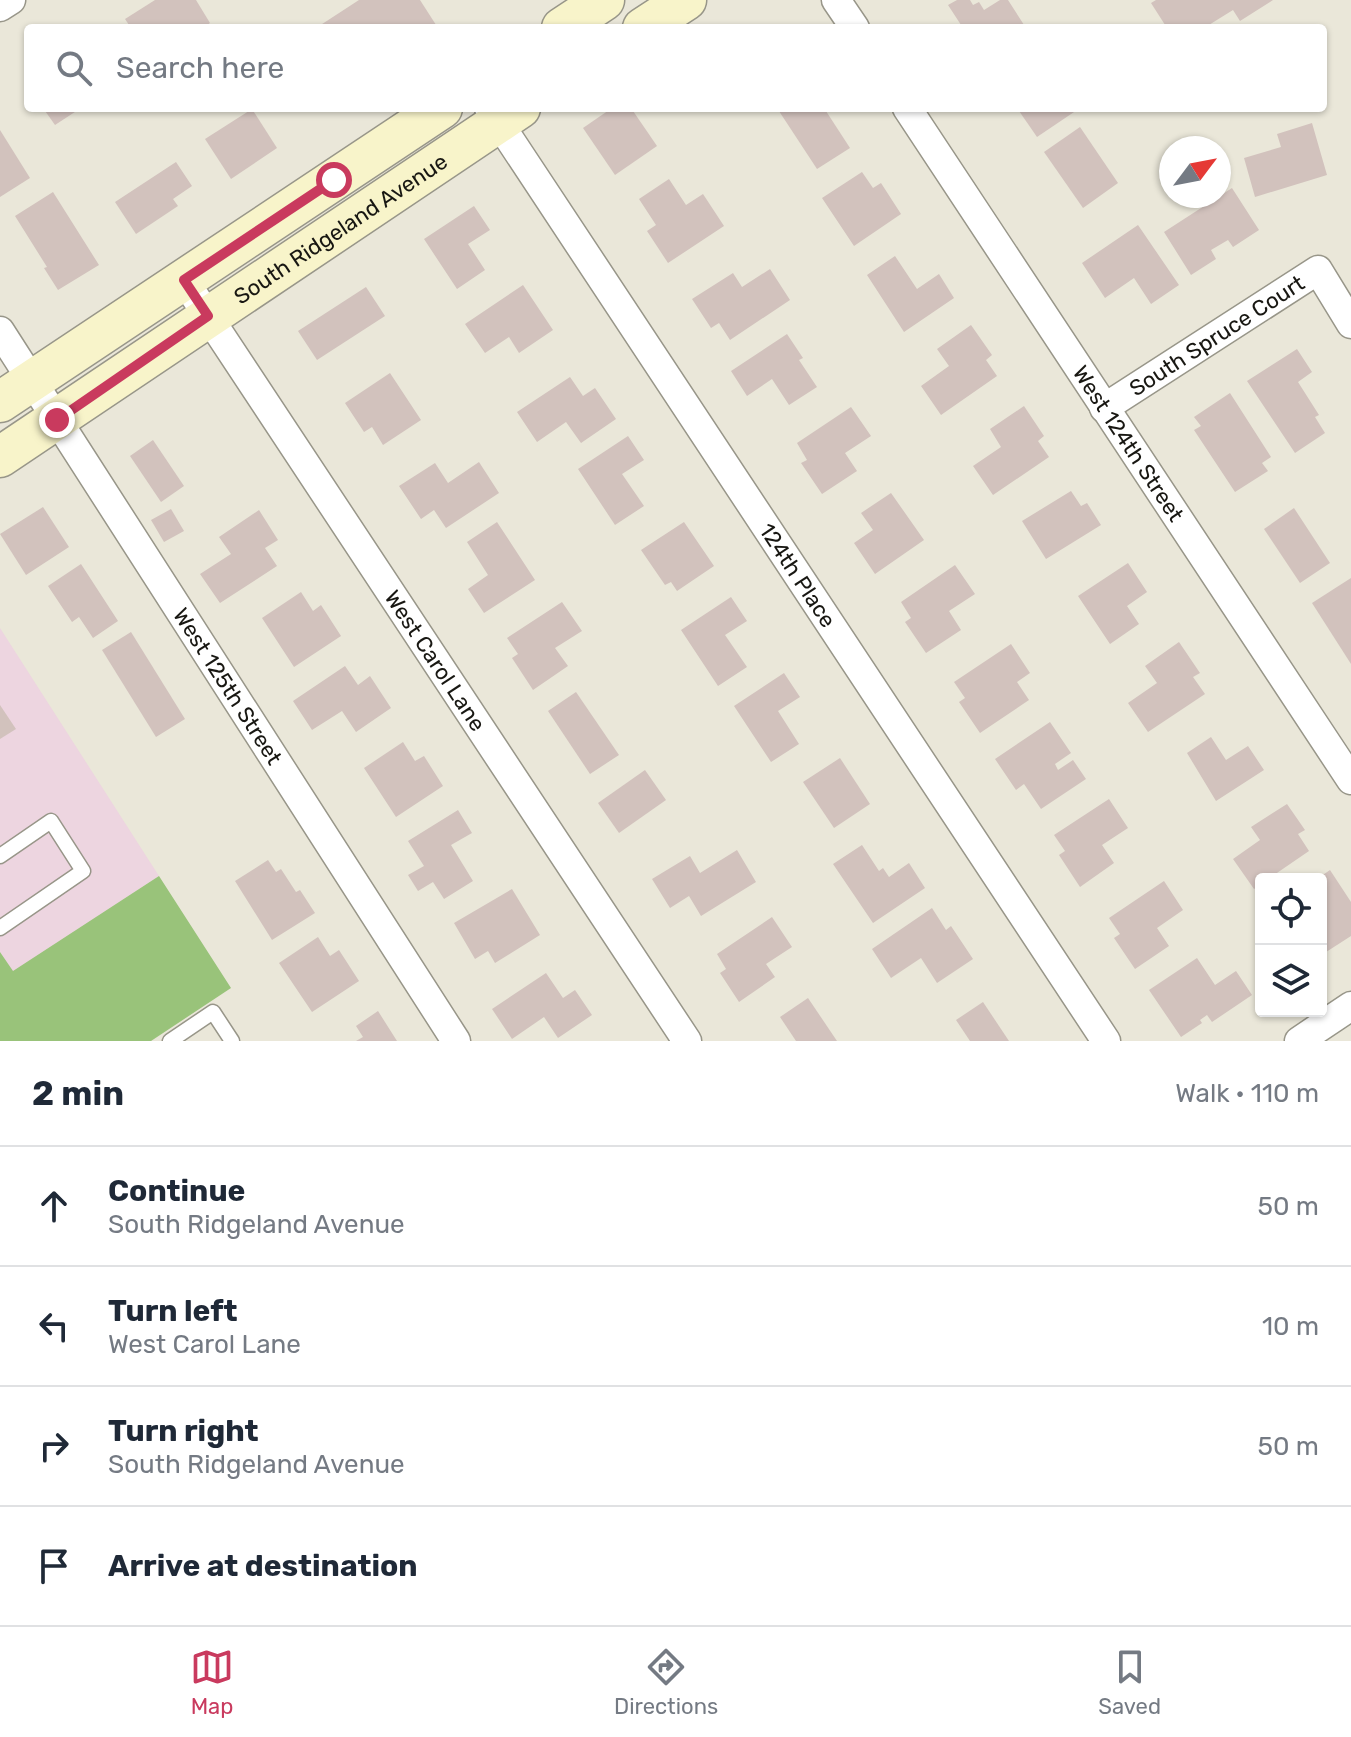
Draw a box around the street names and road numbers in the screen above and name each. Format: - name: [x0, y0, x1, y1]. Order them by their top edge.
- street label: South Ridgeland Avenue: [229, 148, 453, 310]
- street label: South Spruce Court: [1124, 269, 1310, 402]
- street label: West 124th Street: [1067, 360, 1190, 527]
- street label: 124th Place: [753, 518, 842, 633]
- street label: West Carol Lane: [379, 585, 491, 736]
- street label: West 125th Street: [167, 603, 288, 770]

